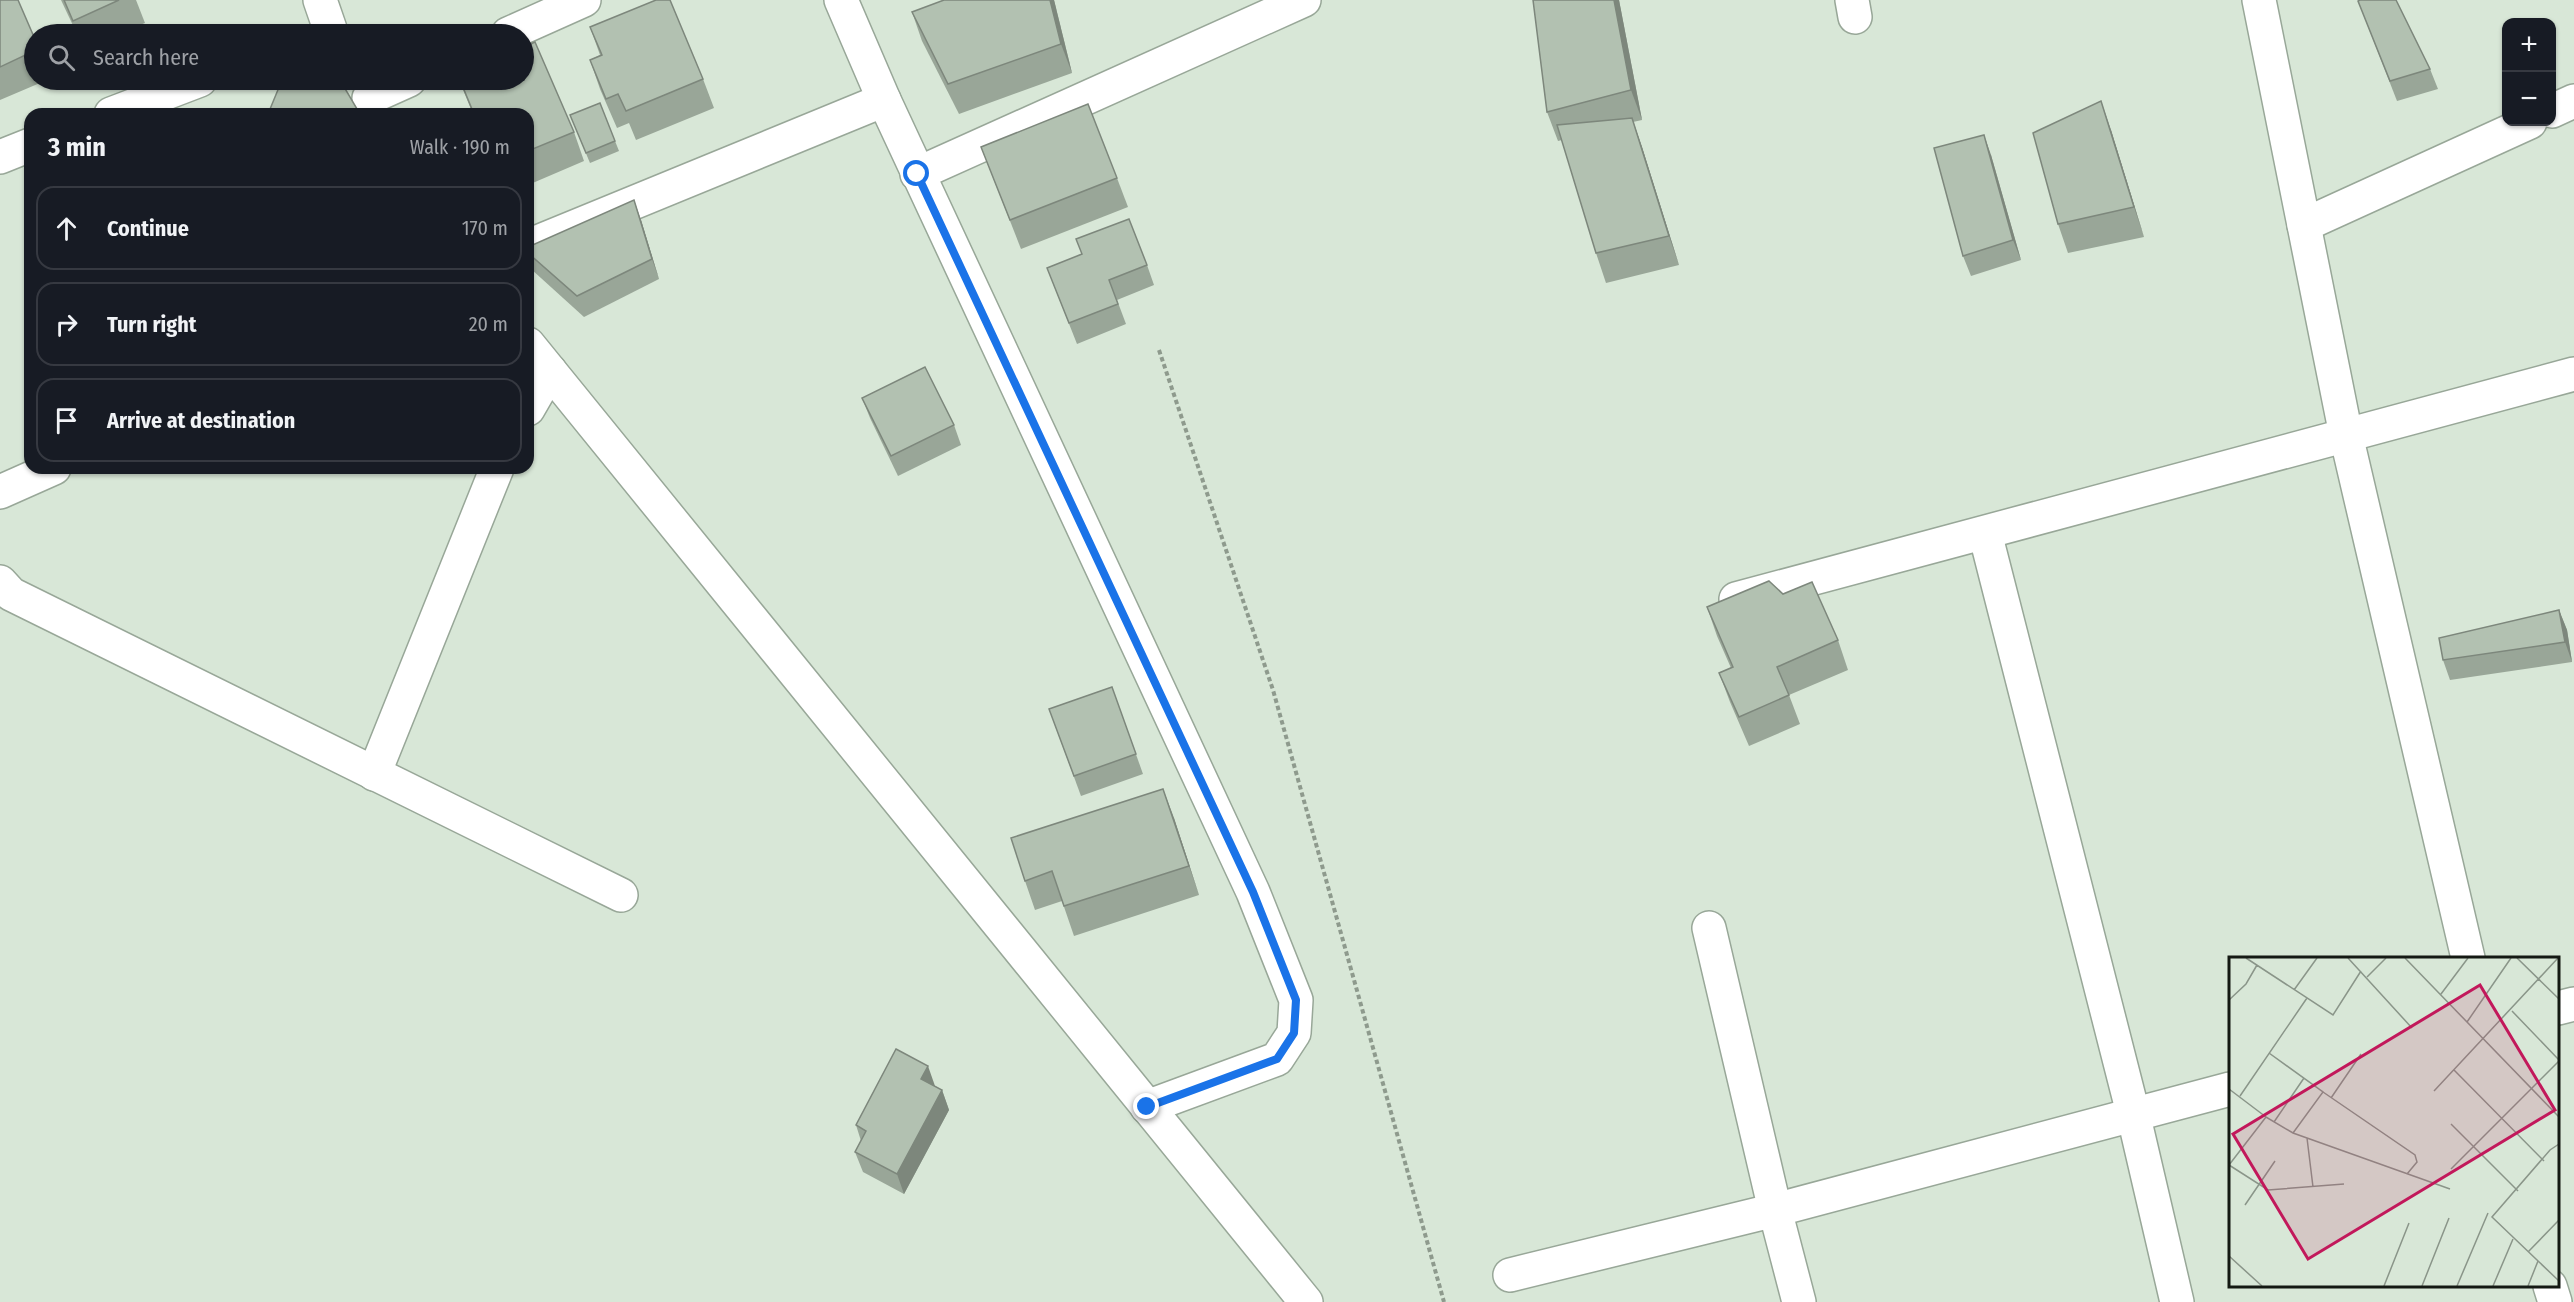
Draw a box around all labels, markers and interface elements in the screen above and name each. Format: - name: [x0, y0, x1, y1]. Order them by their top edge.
- map controls: [2502, 18, 2556, 126]
- button: +: [2502, 18, 2556, 72]
- search box: [24, 24, 534, 90]
- icon: search: [45, 41, 78, 74]
- text: Search here: [93, 44, 199, 71]
- button: −: [2502, 72, 2556, 126]
- text: 3 min: [48, 132, 106, 163]
- text: Walk · 190 m: [410, 135, 510, 159]
- route start: [903, 160, 929, 186]
- icon: ahead: [50, 212, 83, 245]
- text: Continue: [107, 215, 189, 242]
- text: 170 m: [462, 216, 508, 240]
- icon: right: [50, 308, 83, 341]
- text: Turn right: [107, 311, 196, 338]
- text: 20 m: [469, 312, 508, 336]
- icon: arrive: [50, 404, 83, 437]
- text: Arrive at destination: [107, 407, 295, 434]
- inset map: [2229, 957, 2559, 1287]
- route end: [1133, 1093, 1159, 1119]

